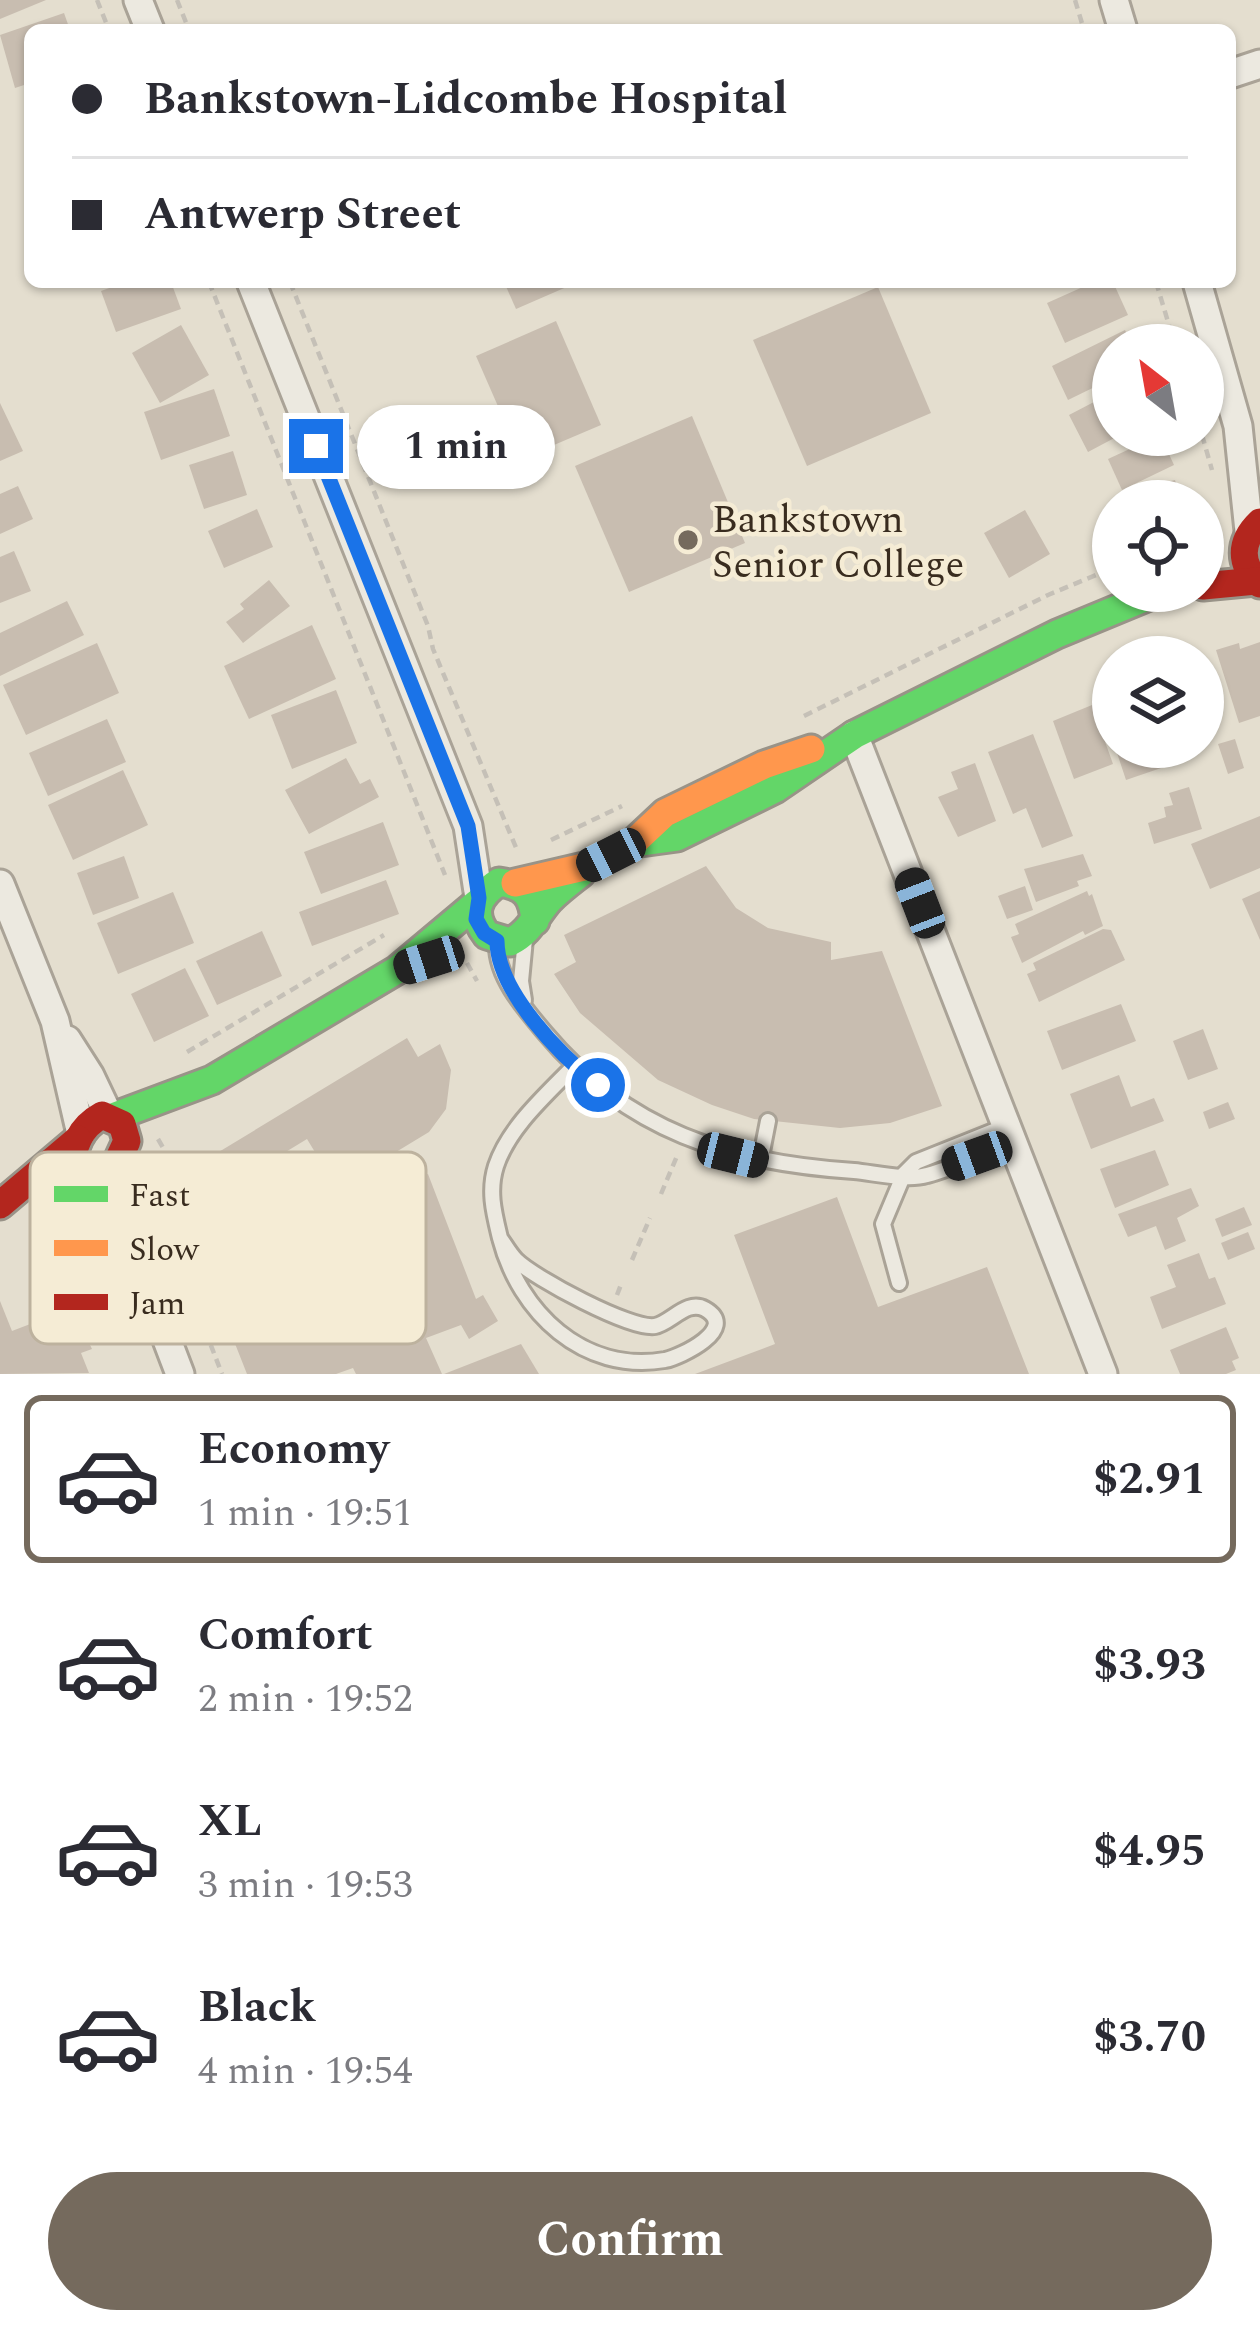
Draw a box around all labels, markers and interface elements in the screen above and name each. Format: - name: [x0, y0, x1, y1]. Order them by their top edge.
- text: Bankstown-Lidcombe Hospital: [144, 65, 788, 134]
- text: Antwerp Street: [144, 180, 461, 249]
- north arrow: [1092, 324, 1224, 456]
- map controls: [1092, 324, 1224, 768]
- callout: 1 min: [358, 404, 556, 488]
- text: 1 min: [404, 417, 508, 476]
- route end: [289, 419, 343, 473]
- button: locate: [1092, 480, 1224, 612]
- place label: Bankstown Senior College: [712, 491, 964, 595]
- marker: Bankstown Senior College: [675, 527, 701, 553]
- button: layers: [1092, 636, 1224, 768]
- car: [571, 823, 651, 887]
- car: [890, 863, 950, 943]
- car: [389, 932, 469, 988]
- route start: [571, 1058, 625, 1112]
- car: [937, 1127, 1017, 1185]
- car: [694, 1129, 772, 1181]
- legend: [30, 1152, 426, 1344]
- text: Fast: [129, 1171, 190, 1221]
- text: Slow: [129, 1225, 200, 1275]
- text: Jam: [129, 1279, 185, 1329]
- text: Economy: [198, 1415, 389, 1484]
- icon: car: [54, 1425, 162, 1533]
- text: $2.91: [1093, 1445, 1206, 1514]
- text: 1 min · 19:51: [198, 1484, 413, 1543]
- text: Comfort: [198, 1601, 373, 1670]
- icon: car: [54, 1611, 162, 1719]
- text: $3.93: [1093, 1631, 1206, 1700]
- text: 2 min · 19:52: [198, 1670, 413, 1729]
- text: XL: [198, 1787, 262, 1856]
- icon: car: [54, 1797, 162, 1905]
- text: $4.95: [1093, 1817, 1206, 1886]
- text: 3 min · 19:53: [198, 1856, 413, 1915]
- text: Black: [198, 1973, 316, 2042]
- icon: car: [54, 1983, 162, 2091]
- text: $3.70: [1093, 2003, 1206, 2072]
- text: 4 min · 19:54: [198, 2042, 413, 2101]
- button: Confirm: [48, 2172, 1212, 2310]

